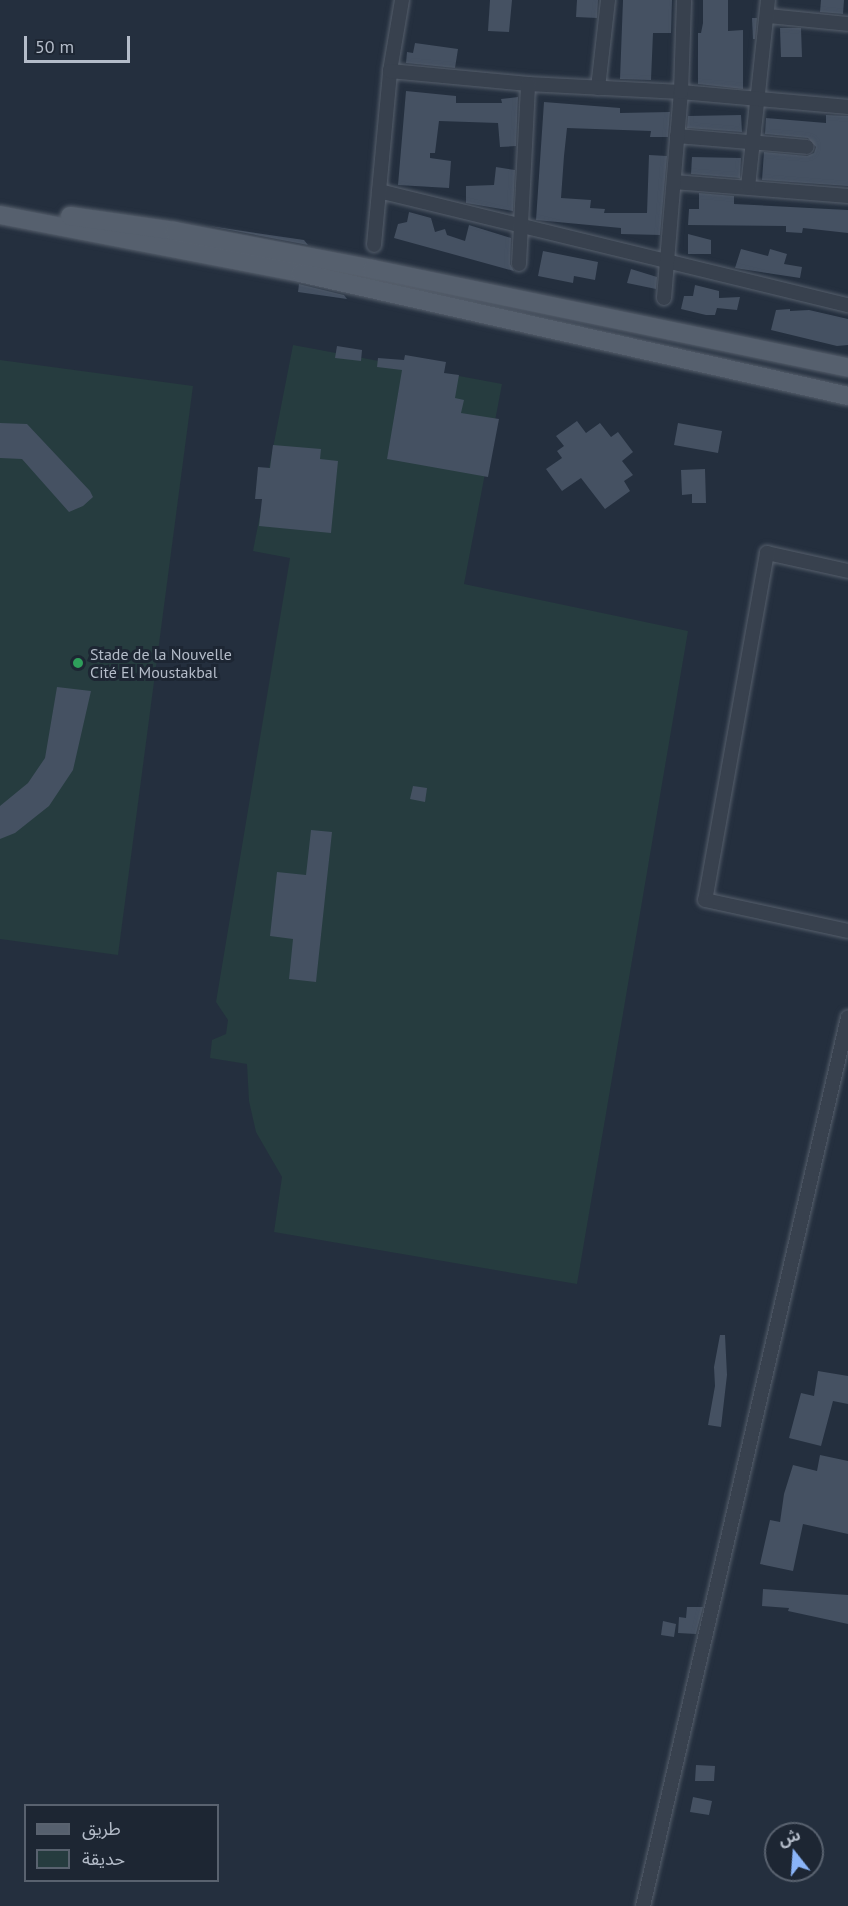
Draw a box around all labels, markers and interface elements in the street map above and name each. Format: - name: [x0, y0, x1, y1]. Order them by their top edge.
- scale bar: [27, 24, 134, 62]
- text: 50 m: [35, 35, 74, 58]
- place label: Stade de la Nouvelle Cité El Moustakbal: [90, 644, 232, 682]
- marker: Stade de la Nouvelle Cité El Moustakbal: [71, 656, 85, 670]
- legend: [24, 1804, 219, 1882]
- text: طريق: [82, 1817, 121, 1840]
- north arrow: [764, 1822, 824, 1882]
- text: ش: [776, 1824, 803, 1849]
- text: حديقة: [82, 1847, 125, 1870]

